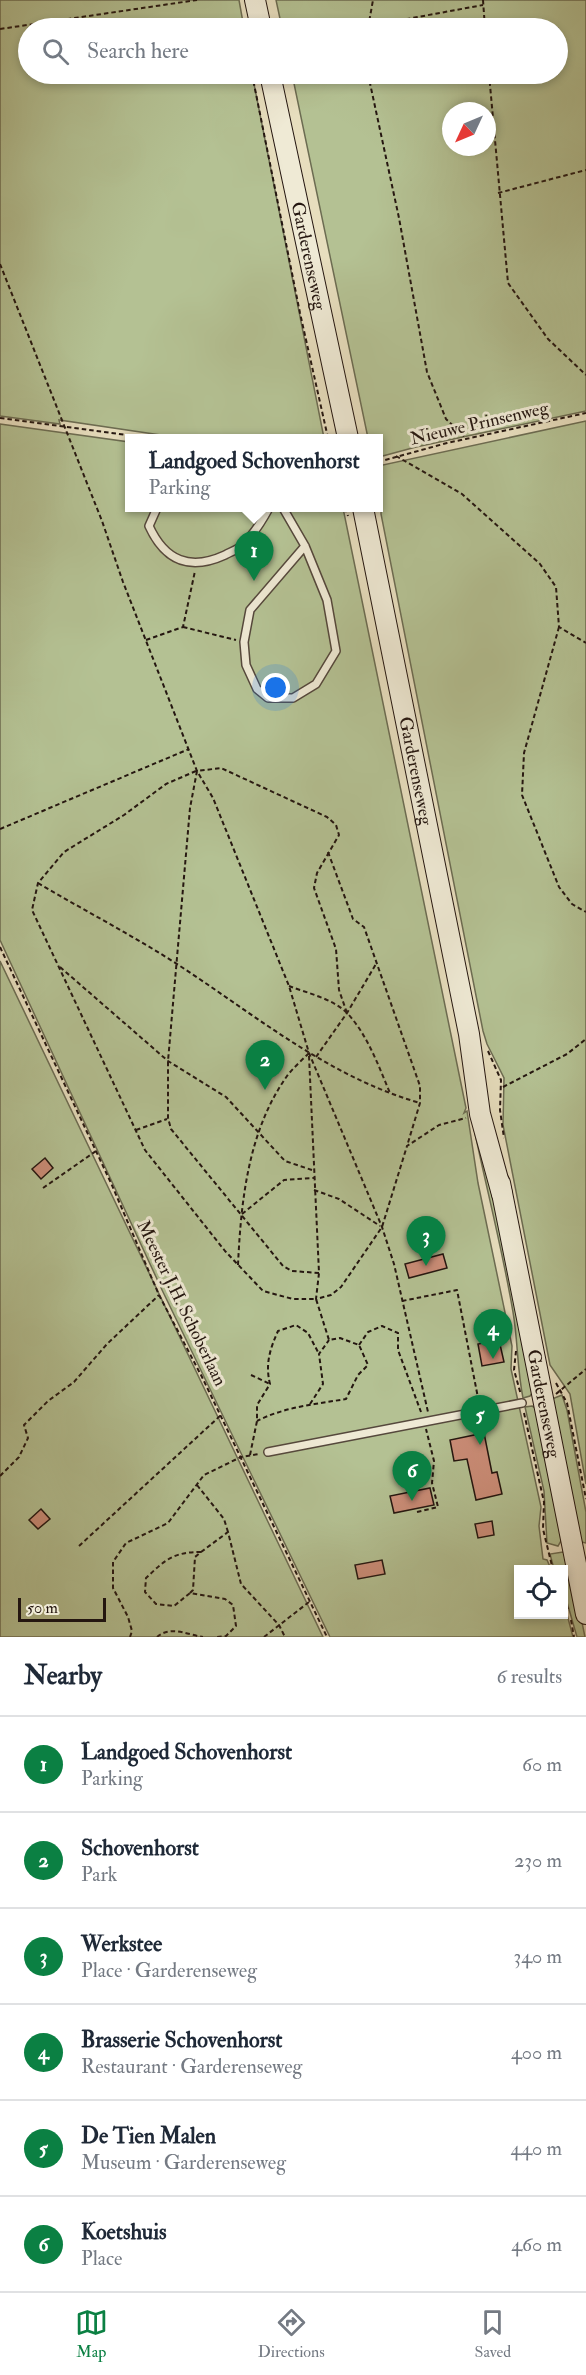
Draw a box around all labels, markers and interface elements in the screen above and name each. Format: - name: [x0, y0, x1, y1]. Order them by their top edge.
- search box: [18, 18, 568, 84]
- icon: search: [39, 35, 72, 68]
- text: Search here: [87, 37, 189, 65]
- north arrow: [442, 102, 496, 156]
- street label: Garderenseweg: [286, 200, 332, 313]
- street label: Nieuwe Prinsenweg: [408, 396, 552, 451]
- popup: [125, 434, 383, 512]
- text: Landgoed Schovenhorst: [148, 447, 360, 475]
- text: Parking: [148, 475, 210, 500]
- pin: 1: [234, 532, 274, 581]
- your location: [261, 673, 290, 702]
- street label: Garderenseweg: [393, 715, 438, 828]
- pin: 2: [246, 1040, 284, 1090]
- pin: 3: [406, 1216, 446, 1266]
- street label: Meester J.H. Schoberlaan: [131, 1217, 232, 1390]
- pin: 4: [474, 1310, 512, 1359]
- street label: Garderenseweg: [521, 1348, 566, 1461]
- pin: 5: [460, 1396, 500, 1445]
- pin: 6: [392, 1452, 432, 1501]
- map controls: [514, 1565, 568, 1619]
- button: locate: [514, 1565, 568, 1619]
- scale bar: [18, 1595, 106, 1622]
- text: 50 m: [27, 1598, 58, 1618]
- text: Nearby: [24, 1660, 102, 1692]
- text: 6 results: [496, 1664, 562, 1689]
- text: Landgoed Schovenhorst: [81, 1738, 292, 1766]
- text: 1: [40, 1752, 47, 1777]
- text: 60 m: [522, 1752, 562, 1777]
- text: Parking: [81, 1766, 143, 1791]
- text: Schovenhorst: [81, 1834, 199, 1862]
- text: 2: [38, 1848, 49, 1873]
- text: 230 m: [514, 1848, 562, 1873]
- text: Park: [81, 1862, 117, 1887]
- text: Werkstee: [81, 1930, 162, 1958]
- text: 3: [40, 1944, 47, 1969]
- text: 340 m: [514, 1944, 562, 1969]
- text: Place · Garderenseweg: [81, 1958, 257, 1983]
- text: Brasserie Schovenhorst: [81, 2026, 282, 2054]
- text: 4: [38, 2040, 49, 2065]
- text: 400 m: [511, 2040, 562, 2065]
- text: Restaurant · Garderenseweg: [81, 2054, 302, 2079]
- text: De Tien Malen: [81, 2122, 216, 2150]
- text: 5: [39, 2136, 48, 2161]
- text: 440 m: [510, 2136, 562, 2161]
- text: Museum · Garderenseweg: [81, 2150, 286, 2175]
- text: Koetshuis: [81, 2218, 167, 2246]
- text: 6: [38, 2232, 49, 2257]
- text: 460 m: [511, 2232, 562, 2257]
- text: Place: [81, 2246, 122, 2271]
- tab: Map: [75, 2306, 108, 2362]
- tab: Directions: [258, 2306, 325, 2362]
- tab: Saved: [475, 2306, 511, 2362]

